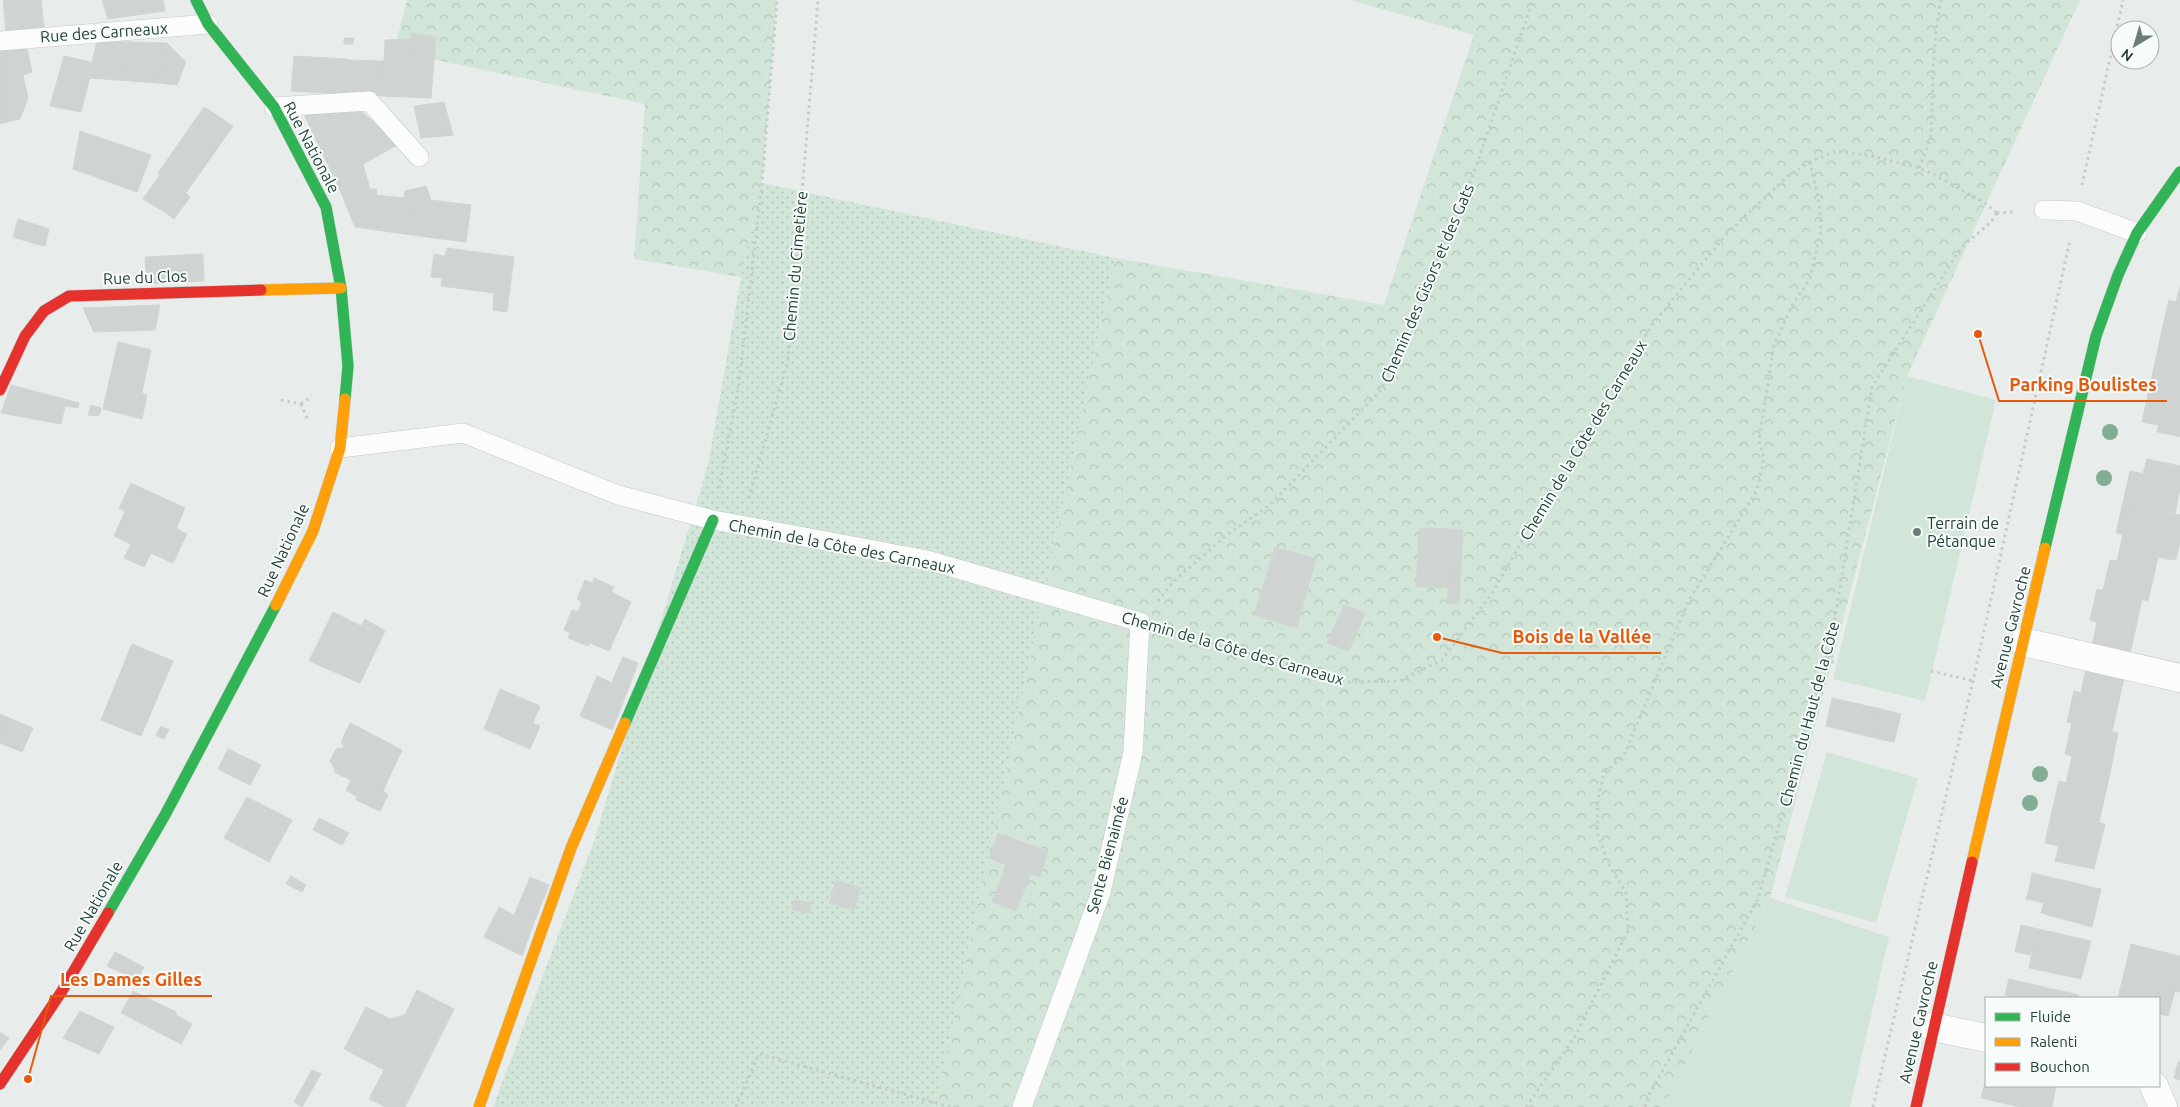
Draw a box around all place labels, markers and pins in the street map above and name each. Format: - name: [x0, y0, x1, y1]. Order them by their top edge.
- callout: Parking Boulistes: [1999, 368, 2167, 401]
- place label: Terrain de Pétanque: [1927, 514, 1999, 550]
- marker: Terrain de Pétanque: [1911, 526, 1923, 538]
- callout: Bois de la Vallée: [1502, 620, 1661, 653]
- callout: Les Dames Gilles: [51, 963, 212, 996]

